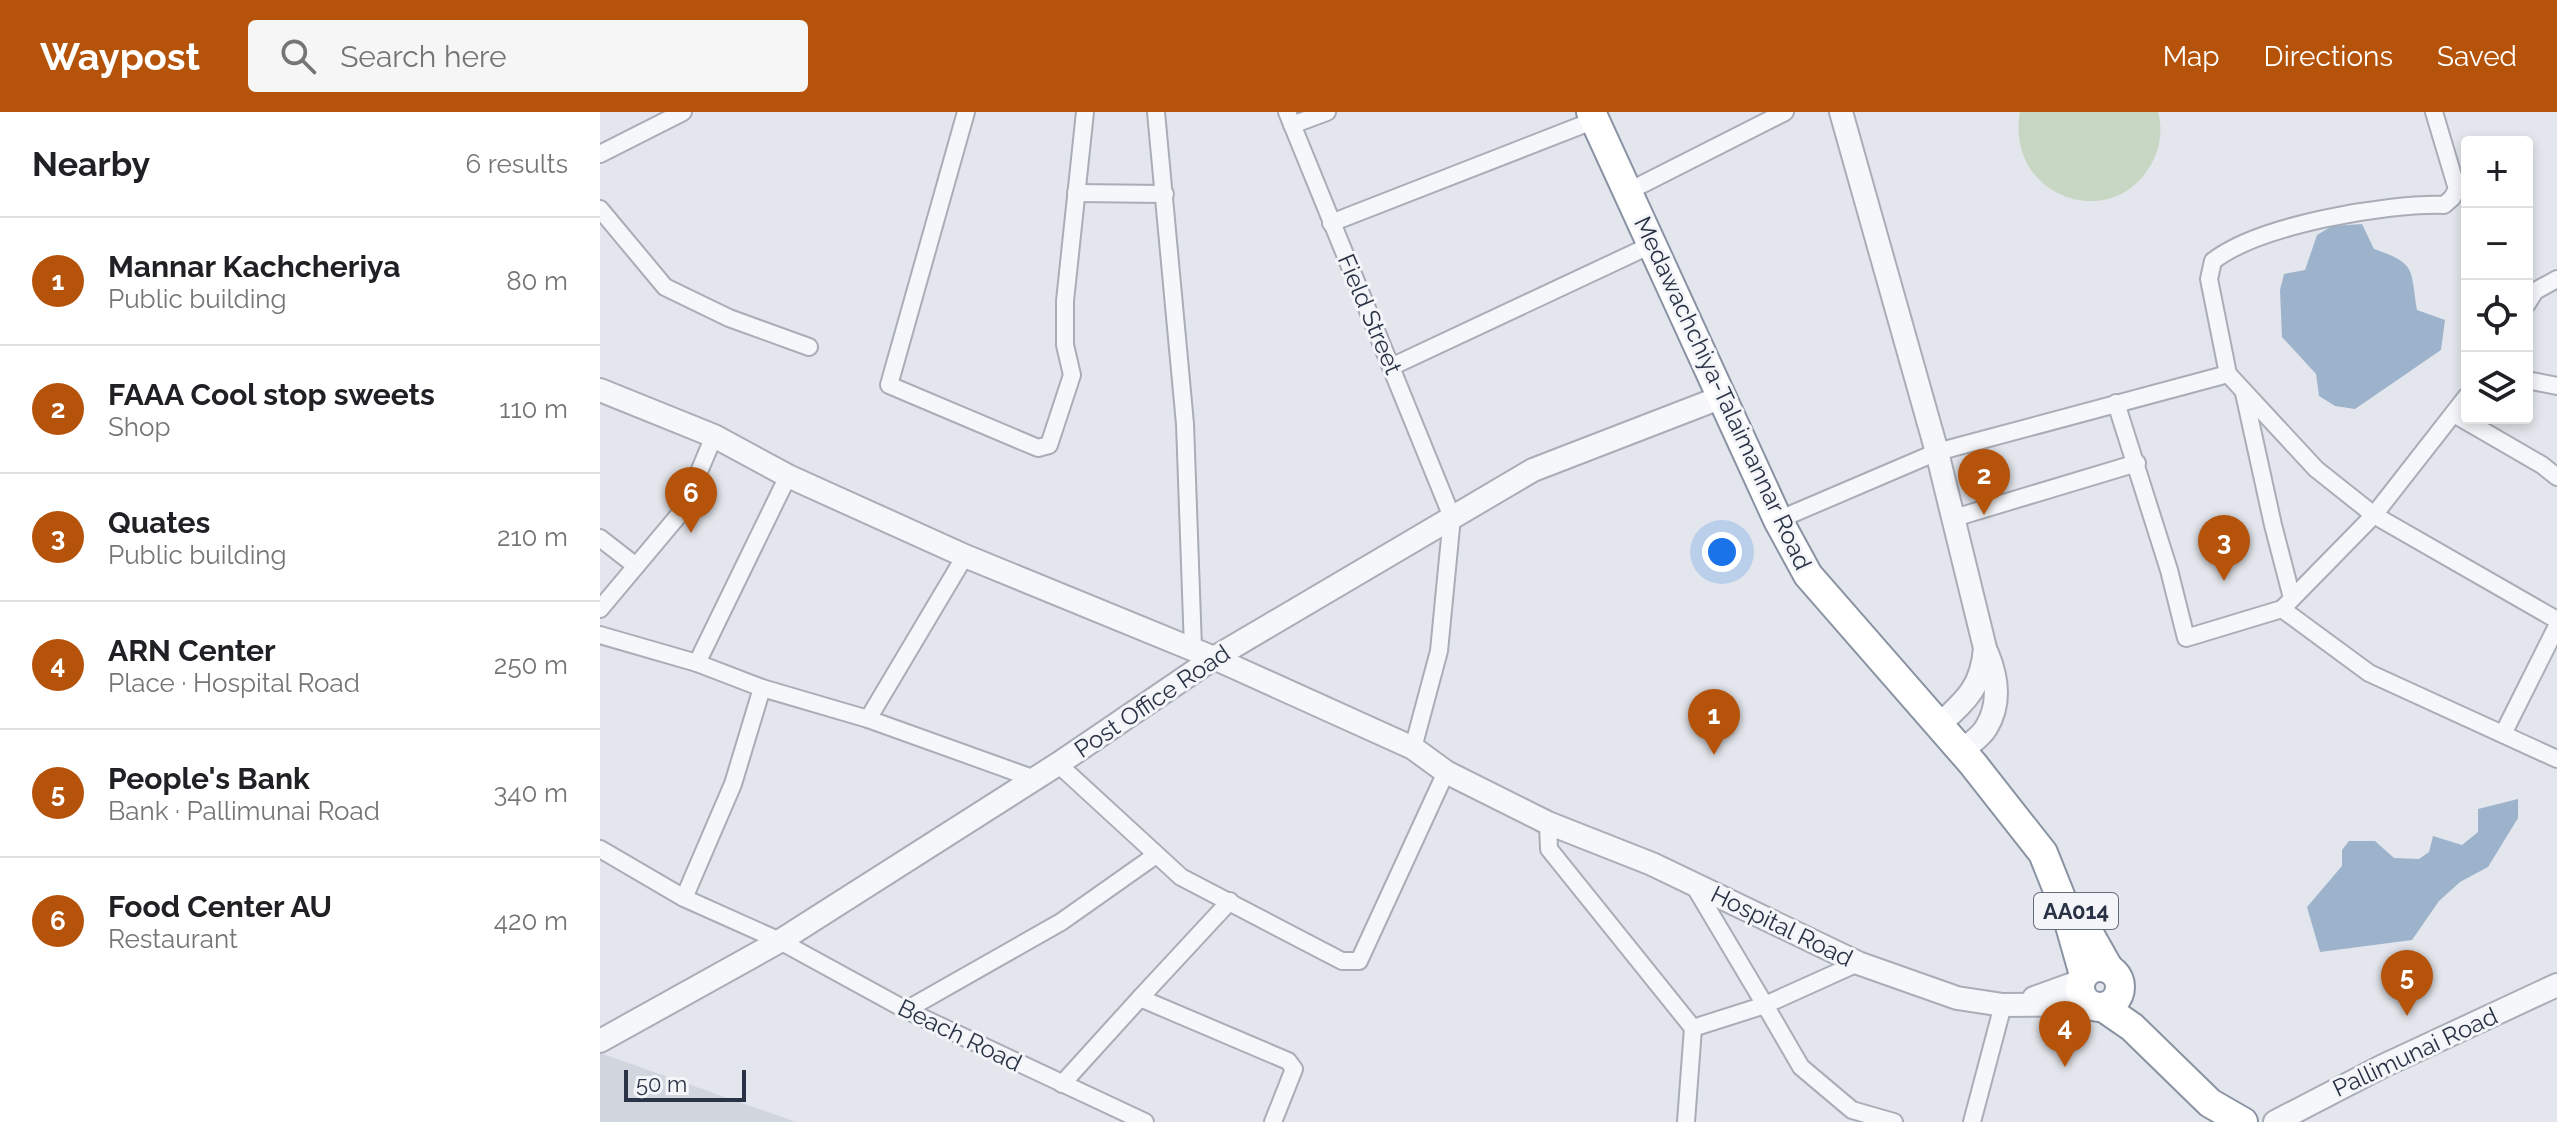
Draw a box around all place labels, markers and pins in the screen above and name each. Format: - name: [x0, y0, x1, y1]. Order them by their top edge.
- pin: 2: [1958, 449, 2010, 515]
- pin: 6: [665, 467, 717, 533]
- pin: 3: [2198, 515, 2250, 581]
- pin: 1: [1688, 689, 1740, 755]
- pin: 5: [2381, 950, 2433, 1016]
- pin: 4: [2039, 1001, 2091, 1067]

